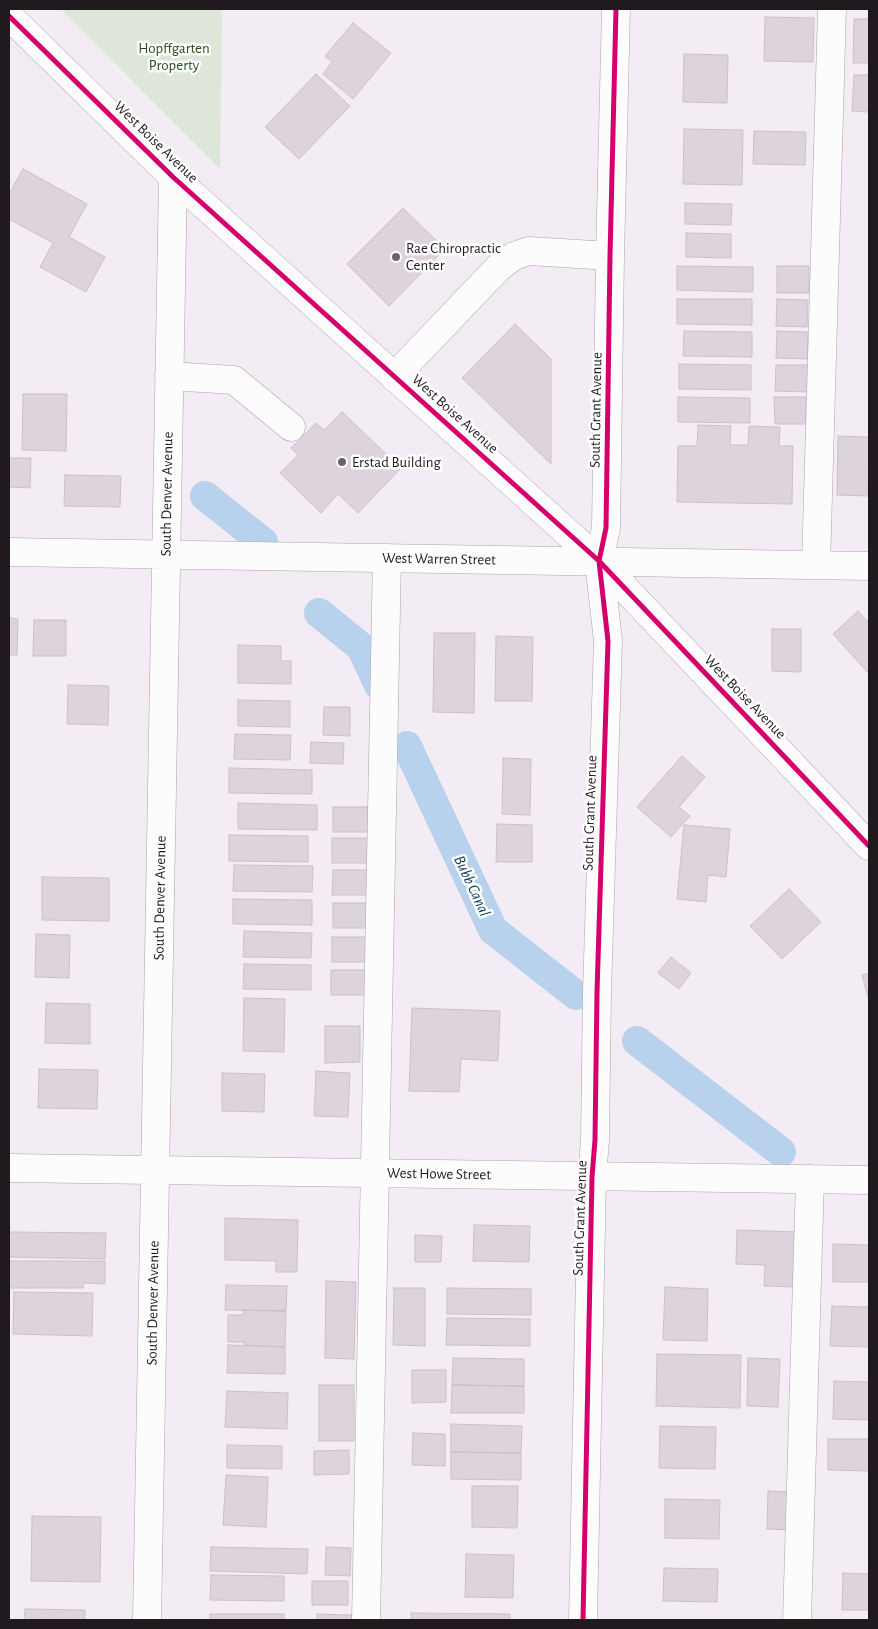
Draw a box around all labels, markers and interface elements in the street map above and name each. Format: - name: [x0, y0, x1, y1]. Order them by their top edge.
- park label: Hopffgarten Property: [138, 39, 210, 74]
- street label: West Boise Avenue: [110, 97, 202, 187]
- place label: Rae Chiropractic Center: [406, 239, 501, 274]
- marker: Rae Chiropractic Center: [390, 251, 402, 263]
- street label: South Grant Avenue: [586, 352, 606, 468]
- street label: West Boise Avenue: [408, 371, 502, 457]
- street label: South Denver Avenue: [157, 431, 177, 557]
- place label: Erstad Building: [352, 453, 441, 471]
- marker: Erstad Building: [336, 456, 348, 468]
- street label: West Warren Street: [382, 549, 496, 569]
- street label: West Boise Avenue: [700, 651, 790, 743]
- street label: South Grant Avenue: [579, 755, 601, 871]
- street label: South Denver Avenue: [150, 835, 170, 961]
- water label: Bubb Canal: [449, 852, 495, 920]
- street label: South Grant Avenue: [569, 1160, 591, 1276]
- street label: West Howe Street: [387, 1164, 491, 1184]
- street label: South Denver Avenue: [143, 1240, 163, 1366]

